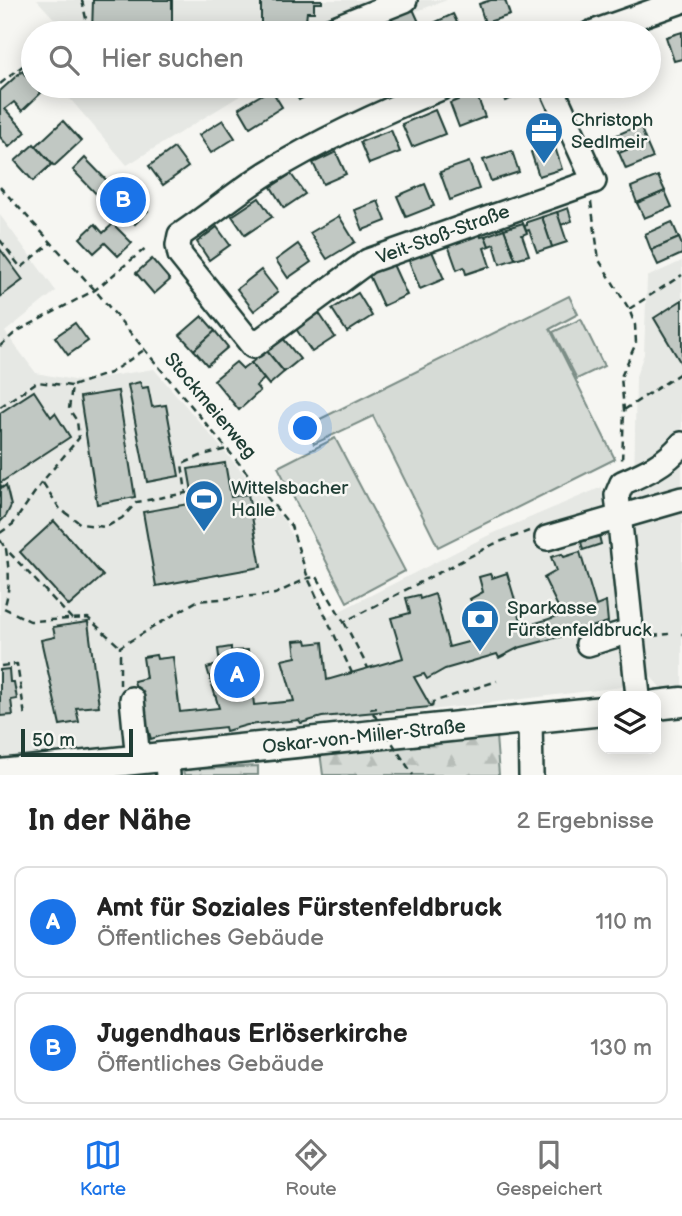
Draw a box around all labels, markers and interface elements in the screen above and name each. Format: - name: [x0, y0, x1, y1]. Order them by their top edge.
- search box: [21, 21, 661, 98]
- icon: search: [45, 41, 83, 79]
- text: Hier suchen: [101, 44, 244, 75]
- place label: Christoph Sedlmeir: [571, 109, 653, 154]
- office icon: Christoph Sedlmeir: [523, 110, 565, 165]
- pin: B: [100, 174, 146, 226]
- street label: Veit-Stoß-Straße: [373, 200, 513, 270]
- street label: Stockmeierweg: [159, 348, 261, 464]
- your location: [288, 411, 322, 445]
- place label: Wittelsbacher Halle: [231, 477, 349, 522]
- sports icon: Wittelsbacher Halle: [183, 478, 225, 533]
- place label: Sparkasse Fürstenfeldbruck: [507, 597, 652, 642]
- bank icon: Sparkasse Fürstenfeldbruck: [459, 598, 501, 653]
- pin: A: [214, 649, 260, 701]
- map controls: [598, 691, 661, 754]
- button: layers: [598, 691, 661, 754]
- street label: Oskar-von-Miller-Straße: [261, 715, 467, 759]
- scale bar: [21, 726, 133, 758]
- text: 50 m: [32, 729, 75, 752]
- text: In der Nähe: [28, 803, 191, 839]
- text: 2 Ergebnisse: [517, 807, 654, 835]
- text: Amt für Soziales Fürstenfeldbruck: [97, 893, 502, 924]
- text: A: [46, 908, 60, 936]
- text: 110 m: [595, 908, 652, 936]
- text: Öffentliches Gebäude: [97, 924, 324, 952]
- text: Jugendhaus Erlöserkirche: [97, 1019, 408, 1050]
- text: B: [45, 1034, 61, 1062]
- text: 130 m: [590, 1034, 652, 1062]
- text: Öffentliches Gebäude: [97, 1050, 324, 1078]
- tab: Karte: [80, 1136, 126, 1201]
- tab: Route: [285, 1136, 337, 1201]
- tab: Gespeichert: [496, 1136, 602, 1201]

